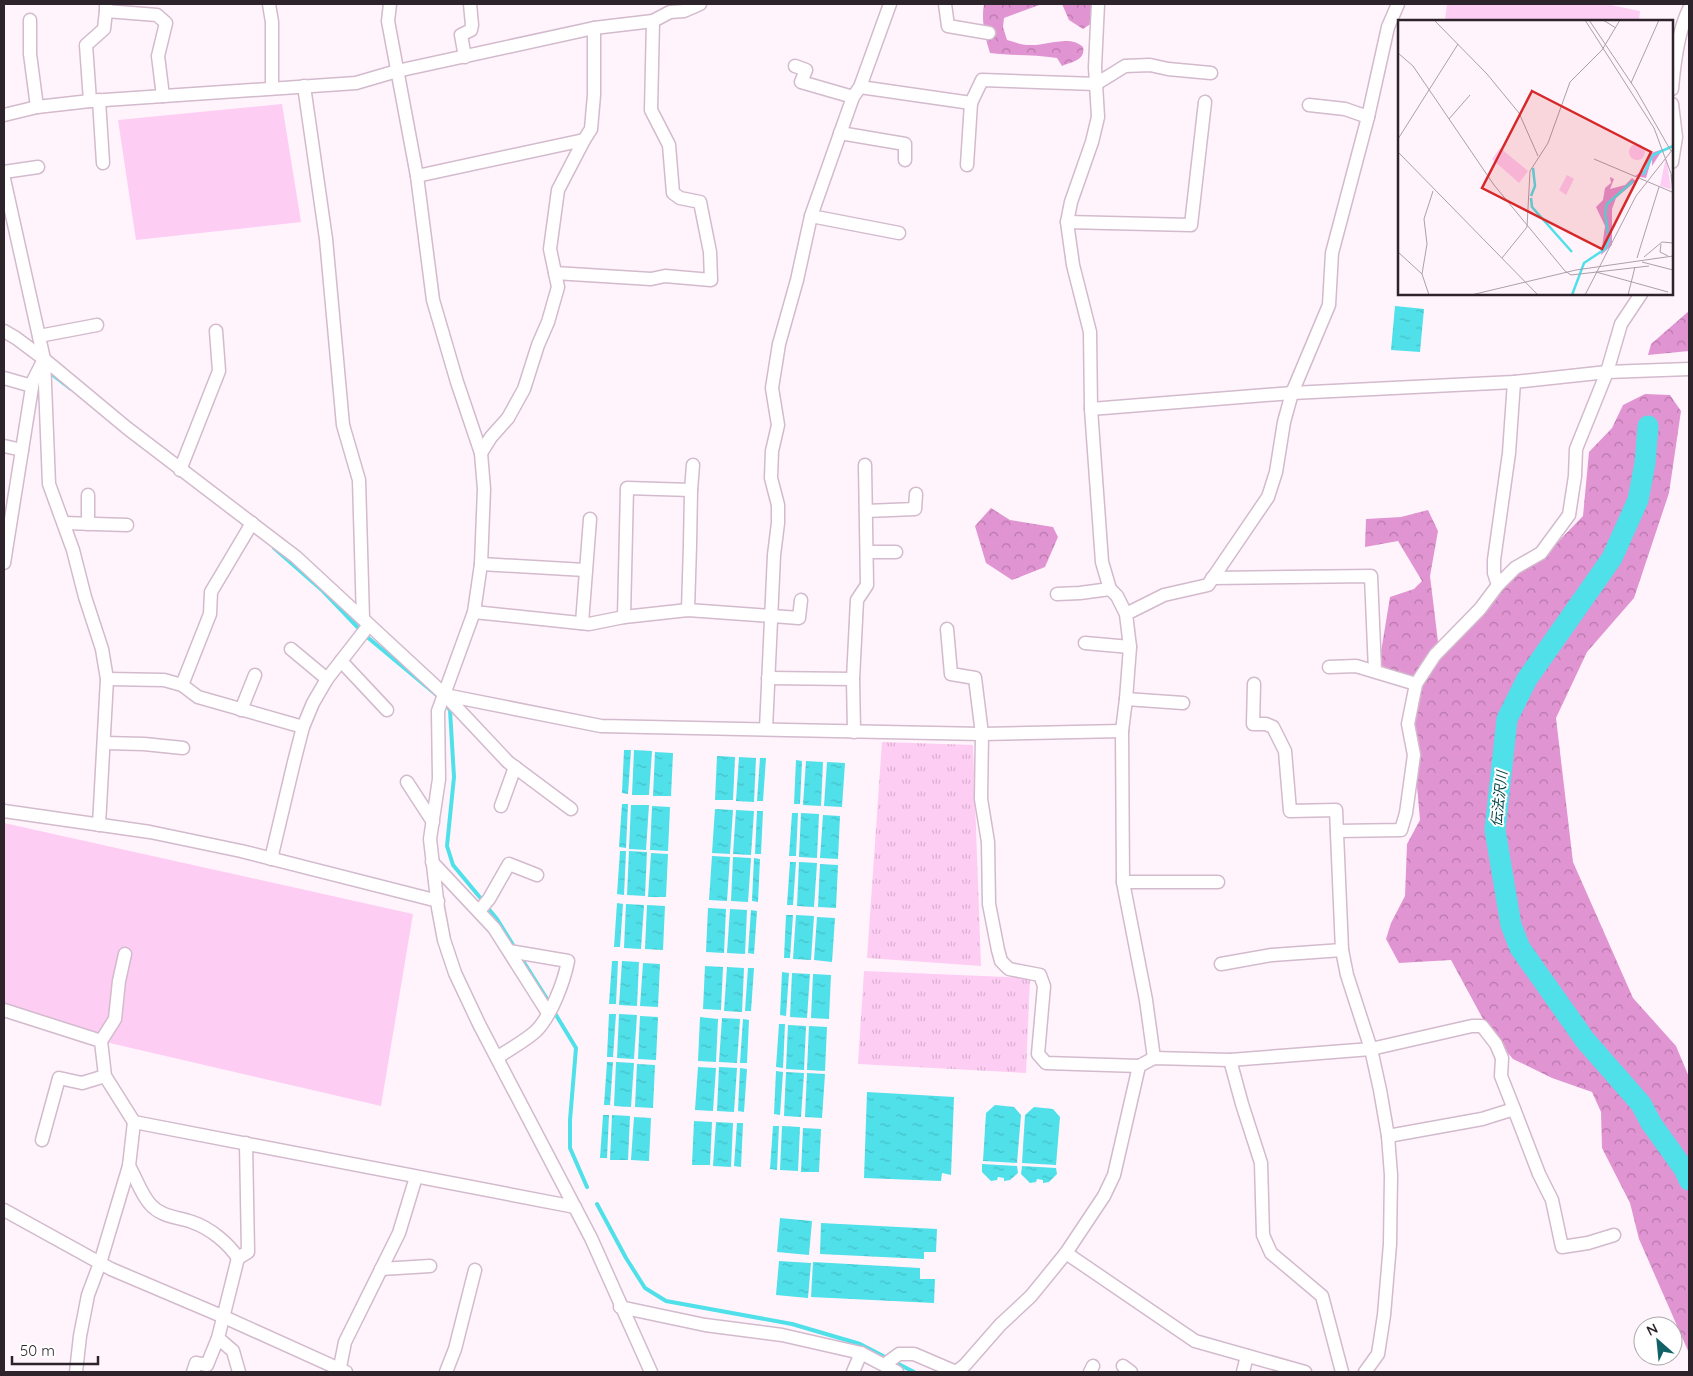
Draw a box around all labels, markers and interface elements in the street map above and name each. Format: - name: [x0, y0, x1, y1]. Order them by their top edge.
- inset map: [1398, 20, 1673, 295]
- water label: 伝法沢川: [1487, 768, 1511, 828]
- north arrow: [1633, 1316, 1683, 1366]
- text: N: [1643, 1319, 1661, 1340]
- scale bar: [12, 1334, 99, 1366]
- text: 50 m: [20, 1341, 55, 1360]

